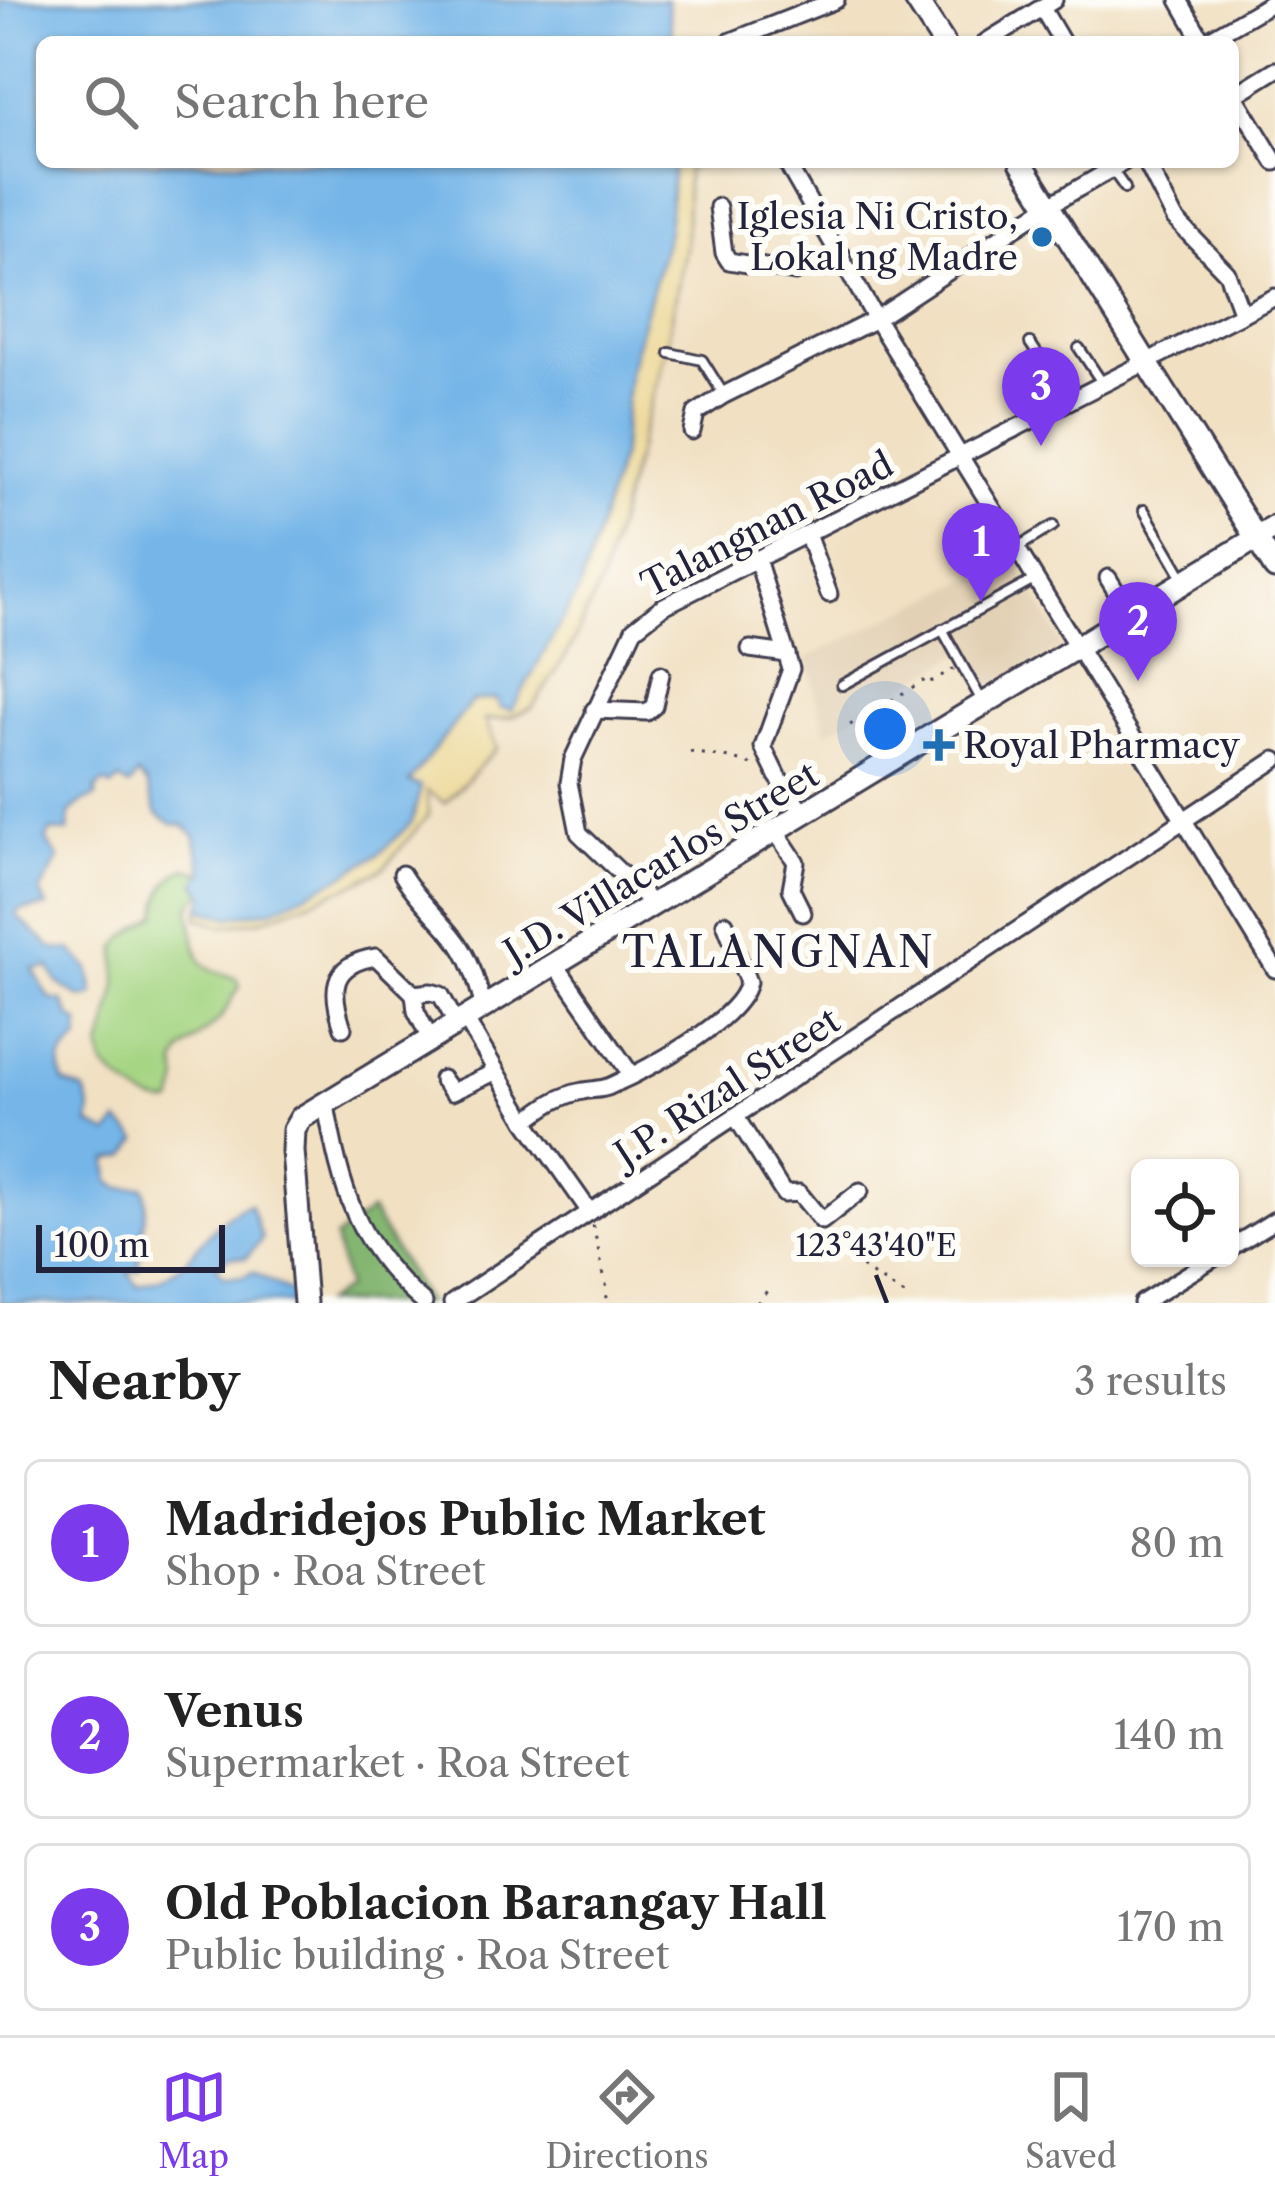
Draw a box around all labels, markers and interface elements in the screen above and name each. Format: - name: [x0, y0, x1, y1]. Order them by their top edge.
- search box: [36, 36, 1239, 168]
- icon: search: [78, 69, 144, 135]
- text: Search here: [174, 74, 429, 130]
- place label: Iglesia Ni Cristo, Lokal ng Madre: [737, 194, 1018, 279]
- marker: Iglesia Ni Cristo, Lokal ng Madre: [1029, 224, 1055, 250]
- pin: 3: [1002, 347, 1080, 446]
- street label: Talangnan Road: [634, 442, 900, 606]
- pin: 1: [942, 503, 1020, 602]
- pin: 2: [1099, 582, 1177, 681]
- your location: [855, 699, 915, 759]
- place label: Royal Pharmacy: [963, 723, 1241, 767]
- marker: Royal Pharmacy: [926, 732, 952, 758]
- street label: J.D. Villacarlos Street: [492, 752, 826, 977]
- district label: TALANGNAN: [622, 926, 936, 978]
- street label: J.P. Rizal Street: [602, 998, 848, 1179]
- map controls: [1131, 1159, 1239, 1267]
- button: locate: [1131, 1159, 1239, 1267]
- scale bar: [36, 1219, 225, 1272]
- text: 100 m: [54, 1225, 149, 1266]
- text: 123°43'40"E: [795, 1227, 957, 1264]
- text: Nearby: [48, 1350, 240, 1412]
- text: 3 results: [1074, 1357, 1227, 1405]
- text: Madridejos Public Market: [165, 1491, 766, 1547]
- text: 1: [81, 1519, 99, 1567]
- text: 80 m: [1129, 1519, 1224, 1567]
- text: Shop · Roa Street: [165, 1547, 486, 1595]
- text: Venus: [165, 1683, 304, 1739]
- text: 2: [78, 1711, 102, 1759]
- text: 140 m: [1114, 1711, 1224, 1759]
- text: Supermarket · Roa Street: [165, 1739, 630, 1787]
- text: Old Poblacion Barangay Hall: [165, 1875, 827, 1931]
- text: 3: [79, 1903, 101, 1951]
- text: 170 m: [1117, 1903, 1224, 1951]
- text: Public building · Roa Street: [165, 1931, 669, 1979]
- tab: Map: [158, 2064, 229, 2177]
- tab: Directions: [546, 2064, 709, 2177]
- tab: Saved: [1025, 2064, 1117, 2177]

